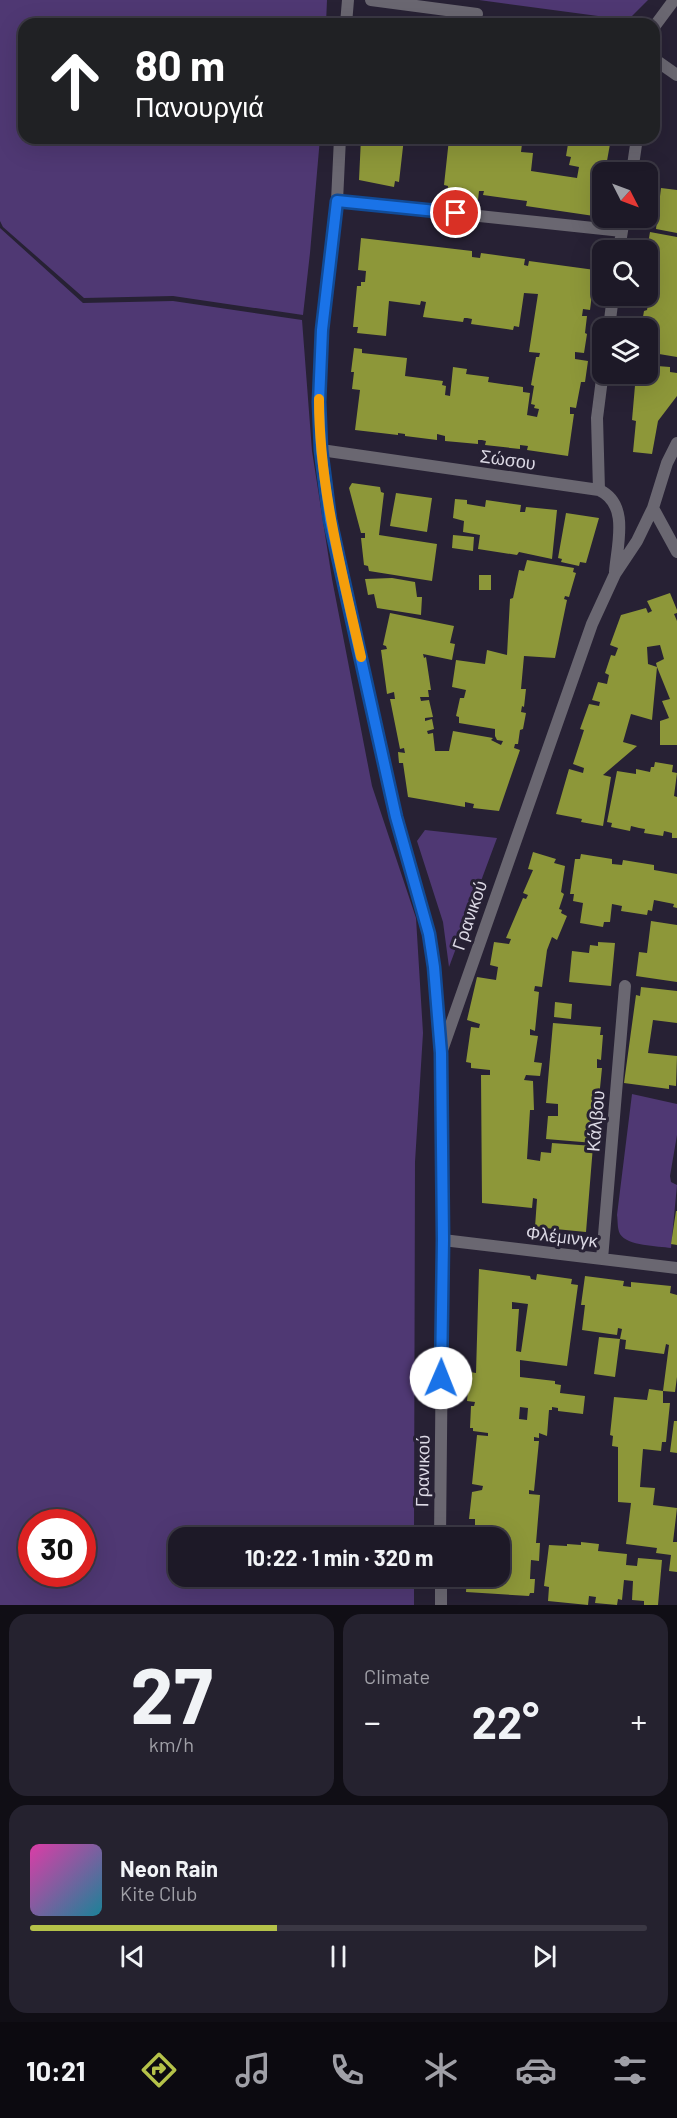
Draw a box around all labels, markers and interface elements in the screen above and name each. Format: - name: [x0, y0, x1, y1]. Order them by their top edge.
- text: 80 m: [135, 39, 225, 89]
- icon: ahead: [36, 42, 114, 120]
- text: Πανουργιά: [135, 90, 264, 122]
- north arrow: [592, 162, 658, 228]
- map controls: [592, 162, 658, 384]
- pin: [430, 187, 481, 238]
- icon: arrive: [439, 196, 472, 229]
- button: search: [592, 240, 658, 306]
- button: layers: [592, 318, 658, 384]
- street label: Σώσου: [479, 444, 537, 474]
- street label: Γρανικού: [447, 877, 491, 953]
- street label: Κάλβου: [581, 1089, 609, 1153]
- street label: Φλέμινγκ: [525, 1221, 600, 1251]
- position arrow: [409, 1346, 473, 1410]
- street label: Γρανικού: [410, 1435, 434, 1507]
- speed limit sign: 30: [18, 1509, 96, 1587]
- text: 10:22 · 1 min · 320 m: [245, 1544, 433, 1570]
- text: 27: [130, 1646, 213, 1740]
- text: Climate: [364, 1664, 430, 1688]
- text: 22°: [472, 1694, 539, 1748]
- text: −: [364, 1701, 381, 1741]
- text: +: [630, 1701, 647, 1741]
- text: km/h: [149, 1732, 194, 1756]
- text: Neon Rain: [120, 1855, 218, 1881]
- text: Kite Club: [120, 1881, 197, 1905]
- icon: previous: [116, 1940, 149, 1973]
- icon: pause: [322, 1940, 355, 1973]
- icon: next: [528, 1940, 561, 1973]
- icon: directions: [138, 2049, 180, 2091]
- icon: music: [232, 2049, 274, 2091]
- icon: phone: [326, 2049, 368, 2091]
- icon: climate: [420, 2049, 462, 2091]
- icon: car: [515, 2049, 557, 2091]
- icon: filters: [609, 2049, 651, 2091]
- text: 10:21: [26, 2054, 85, 2086]

